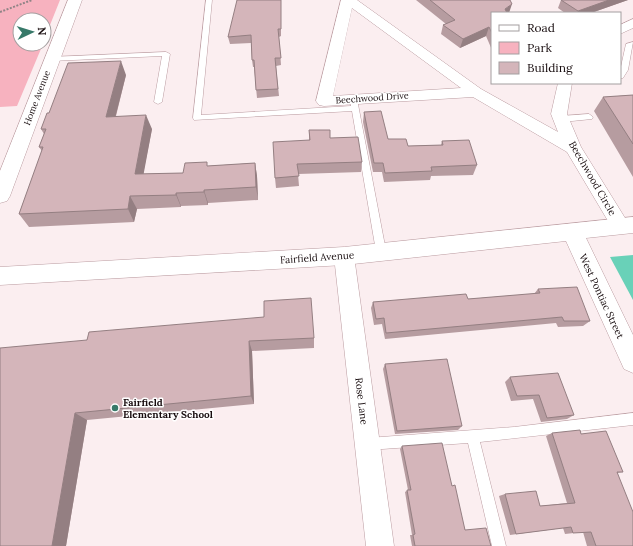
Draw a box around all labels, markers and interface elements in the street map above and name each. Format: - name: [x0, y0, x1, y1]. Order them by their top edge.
- north arrow: [12, 12, 52, 52]
- legend: [491, 12, 621, 84]
- text: Road: [527, 20, 555, 35]
- text: N: [35, 27, 49, 37]
- text: Park: [527, 40, 553, 55]
- text: Building: [527, 60, 573, 75]
- street label: Home Avenue: [21, 69, 52, 127]
- street label: Beechwood Drive: [335, 89, 409, 106]
- street label: Beechwood Circle: [566, 139, 619, 218]
- street label: Fairfield Avenue: [280, 248, 355, 267]
- street label: West Pontiac Street: [576, 252, 627, 341]
- street label: Rose Lane: [352, 377, 371, 426]
- place label: Fairfield Elementary School: [123, 396, 213, 421]
- marker: Fairfield Elementary School: [110, 403, 120, 413]

